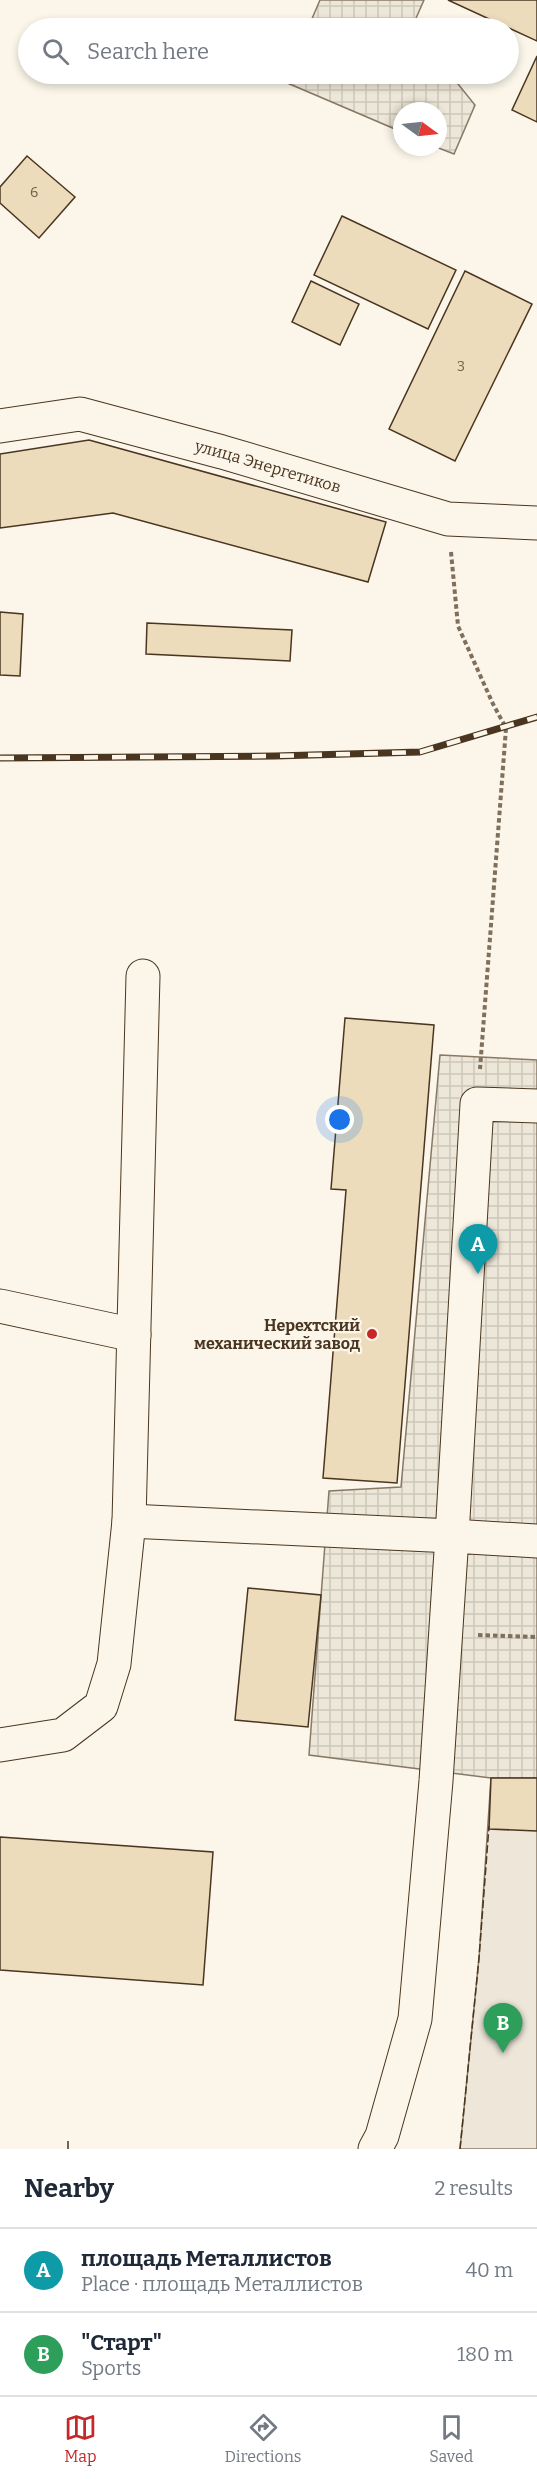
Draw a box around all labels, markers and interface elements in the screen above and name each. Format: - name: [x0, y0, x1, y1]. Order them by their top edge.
- search box: [18, 18, 519, 84]
- icon: search: [39, 35, 72, 68]
- text: Search here: [87, 38, 209, 65]
- north arrow: [393, 102, 447, 156]
- house number: 6: [30, 184, 38, 201]
- house number: 3: [457, 358, 465, 375]
- street label: улица Энергетиков: [192, 435, 343, 496]
- your location: [325, 1105, 354, 1134]
- pin: A: [458, 1224, 498, 1274]
- place label: Нерехтский механический завод: [194, 1316, 361, 1353]
- marker: Нерехтский механический завод: [365, 1327, 379, 1341]
- pin: B: [484, 2004, 522, 2053]
- text: Nearby: [24, 2173, 114, 2204]
- text: 2 results: [434, 2176, 513, 2200]
- text: площадь Металлистов: [81, 2245, 332, 2272]
- text: A: [36, 2258, 51, 2282]
- text: 40 m: [465, 2258, 513, 2282]
- text: Place · площадь Металлистов: [81, 2272, 363, 2296]
- text: "Старт": [81, 2329, 162, 2356]
- text: B: [37, 2342, 50, 2366]
- text: 180 m: [457, 2342, 513, 2366]
- text: Sports: [81, 2356, 141, 2380]
- tab: Map: [64, 2411, 97, 2466]
- tab: Directions: [225, 2411, 302, 2466]
- tab: Saved: [429, 2411, 473, 2466]

